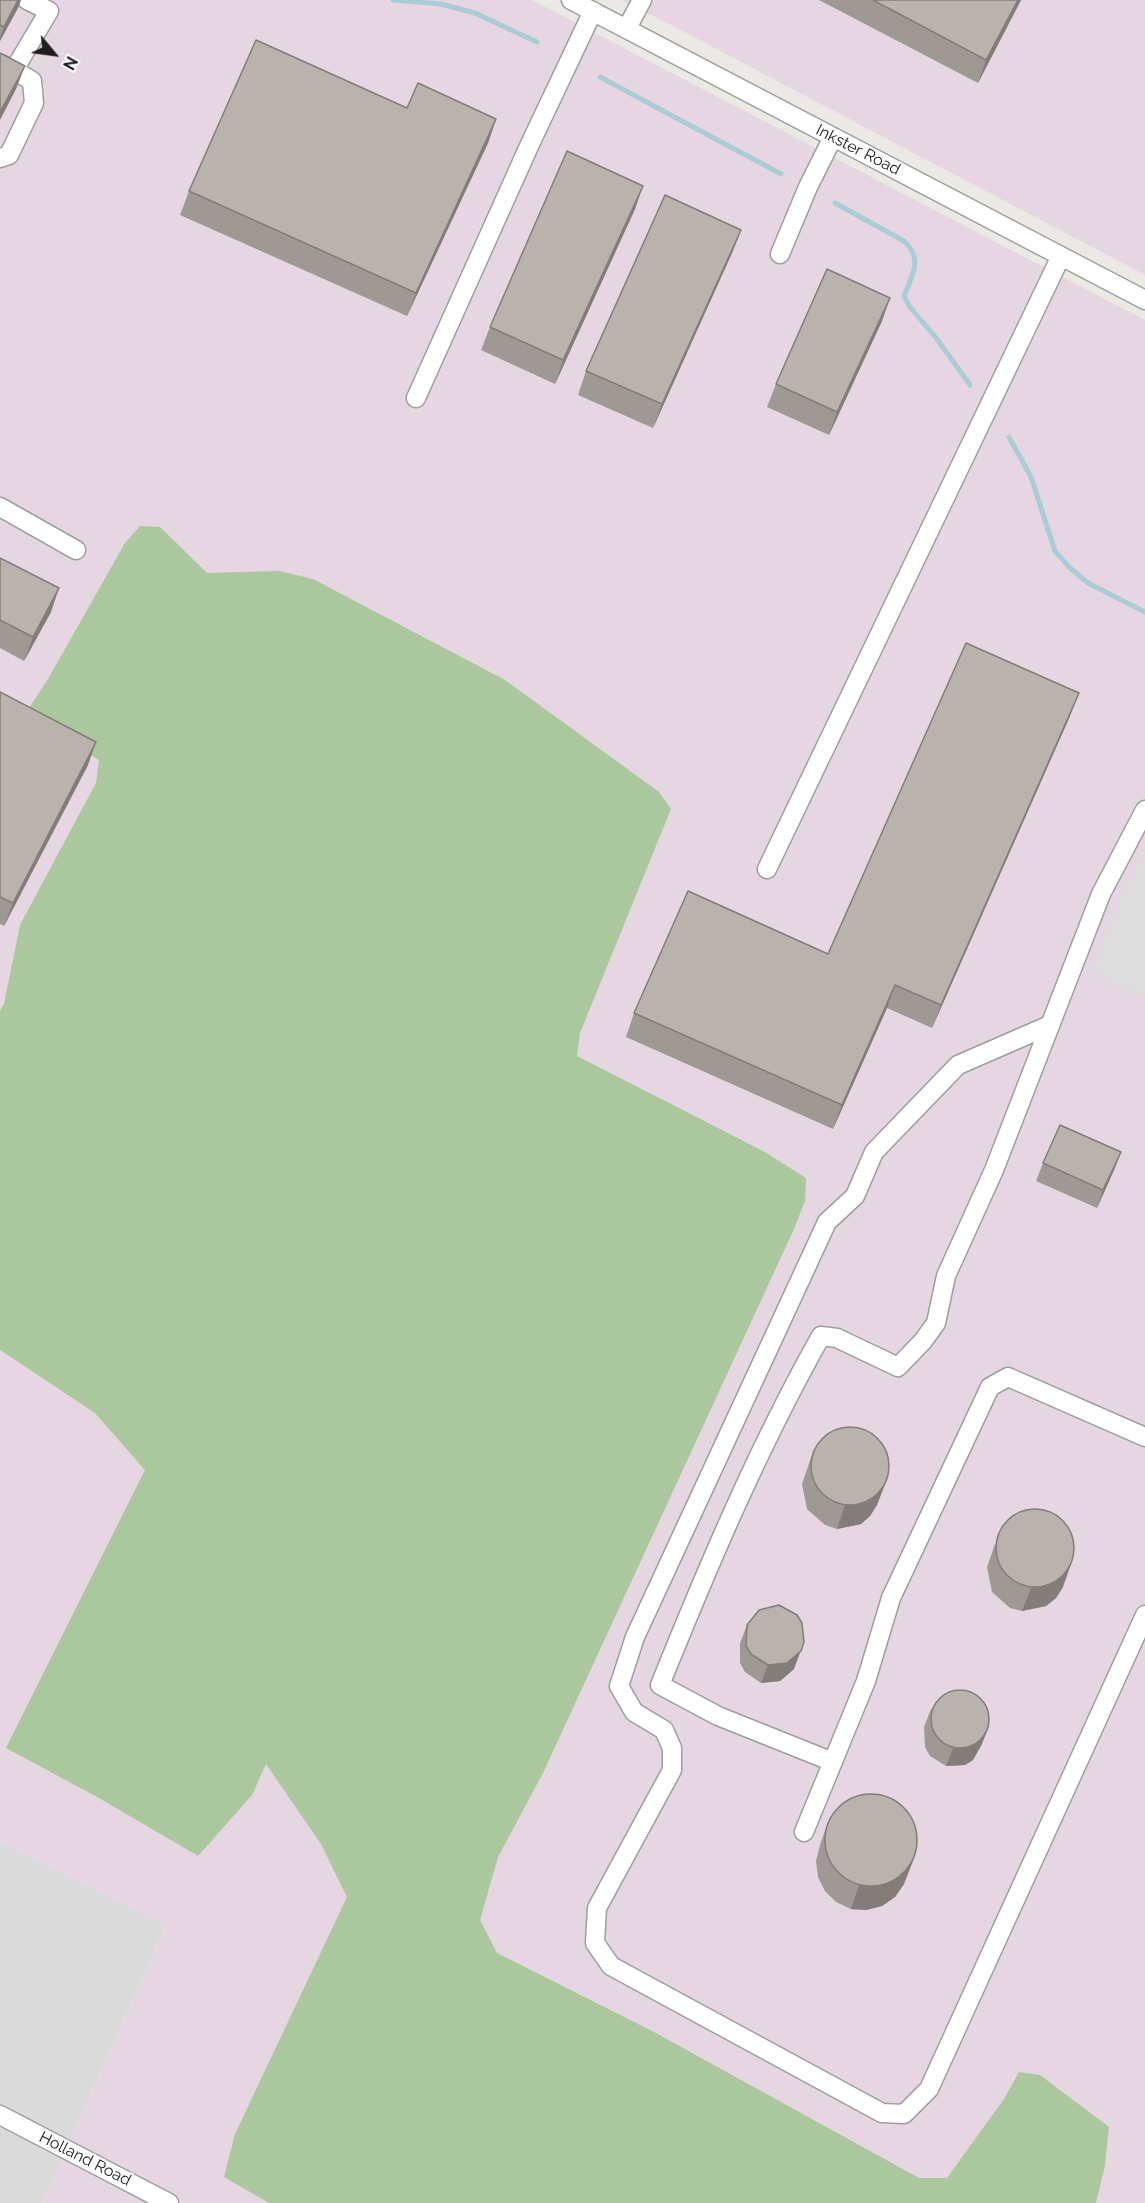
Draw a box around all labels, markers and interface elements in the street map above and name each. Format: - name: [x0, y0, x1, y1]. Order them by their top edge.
- north arrow: [24, 24, 84, 84]
- text: N: [59, 53, 81, 73]
- street label: Inkster Road: [813, 121, 903, 179]
- street label: Holland Road: [36, 2128, 134, 2190]

